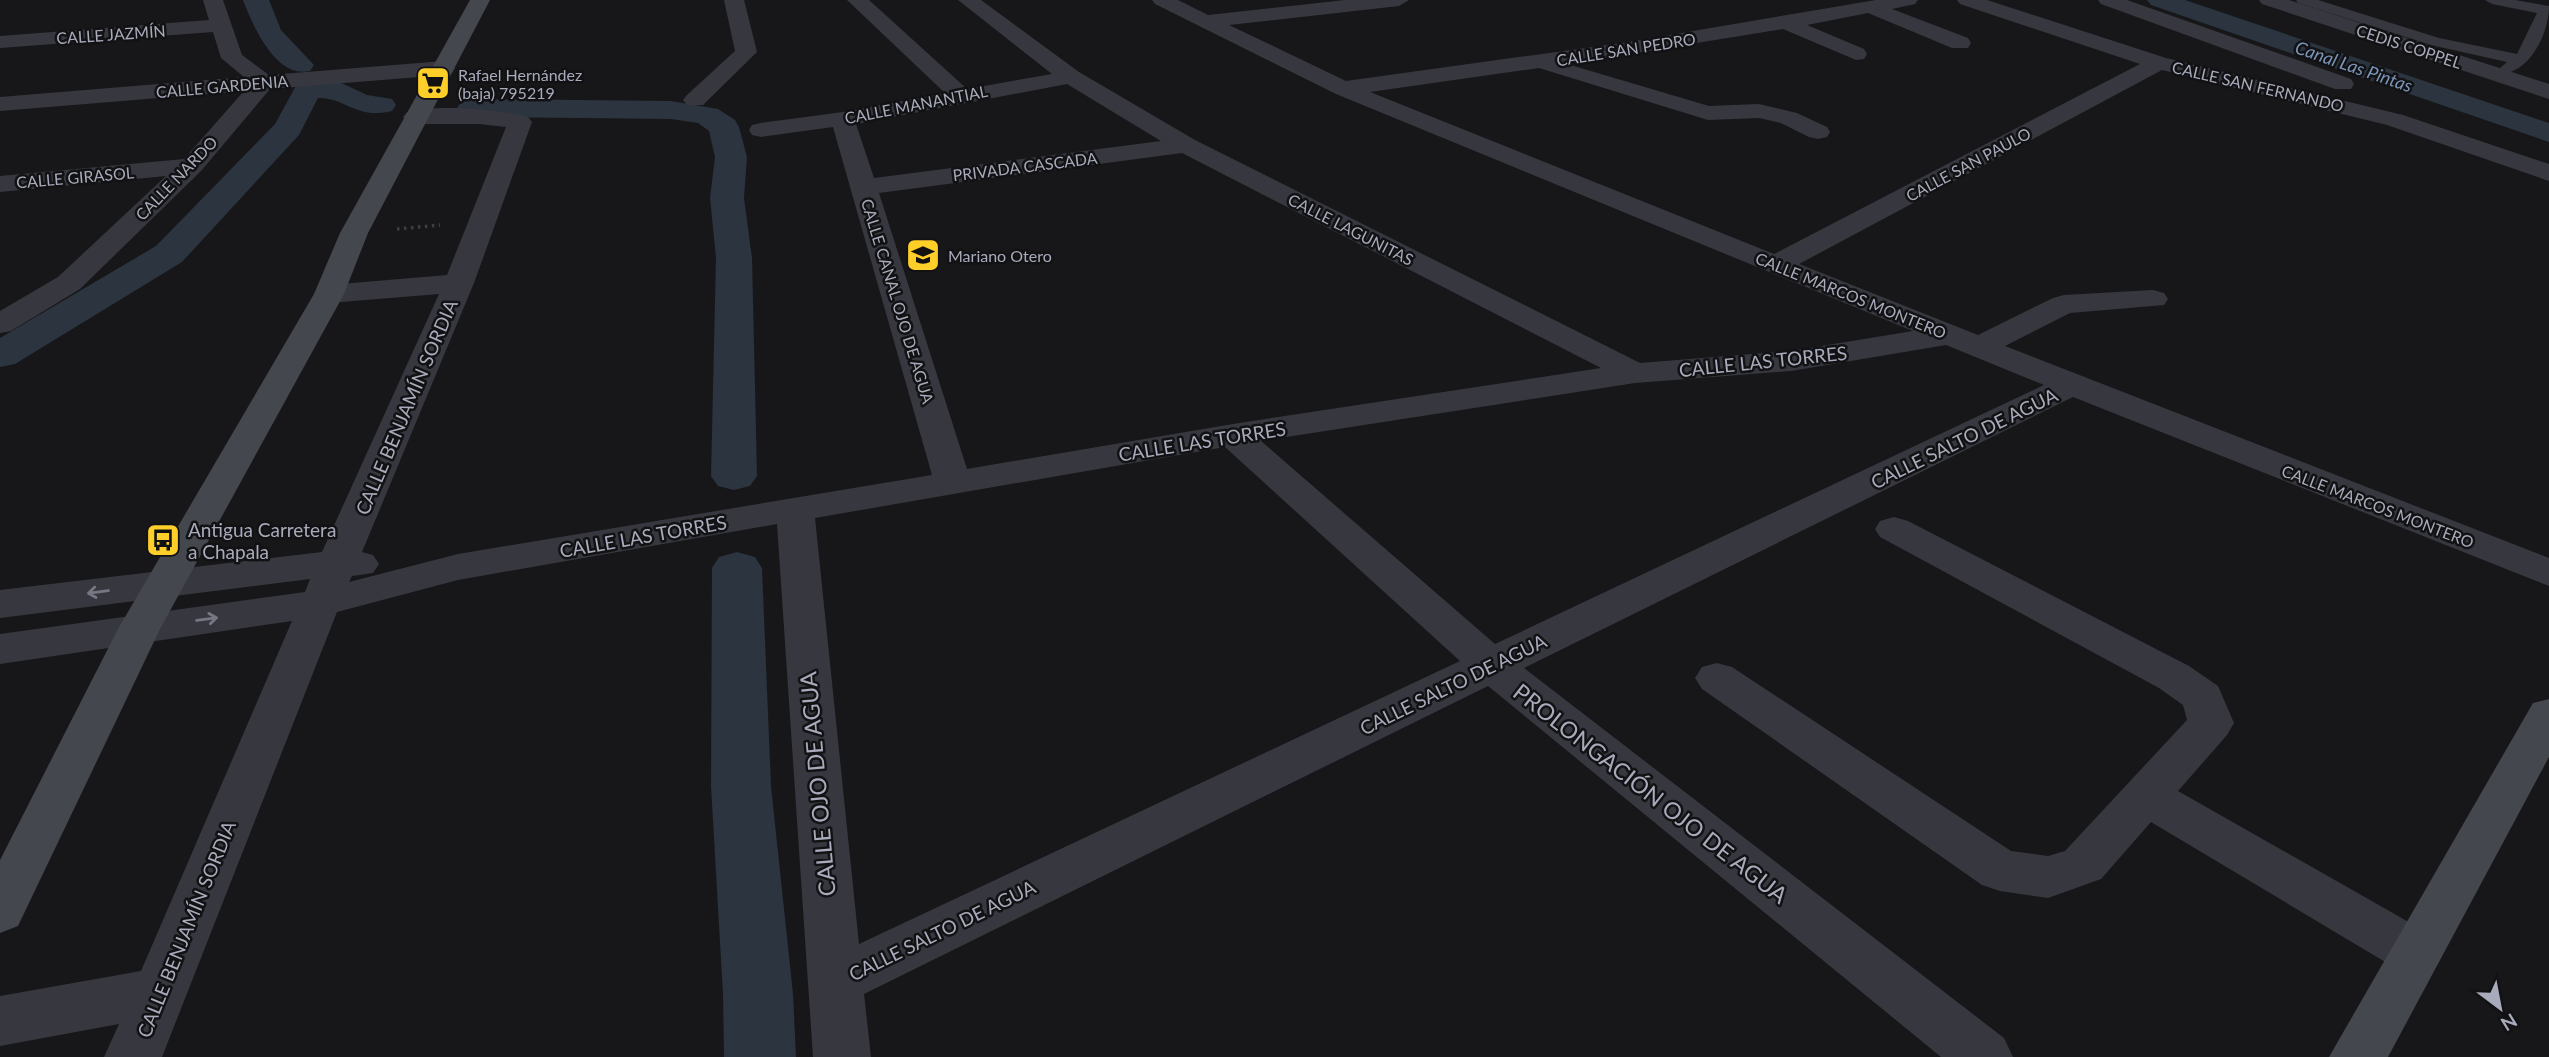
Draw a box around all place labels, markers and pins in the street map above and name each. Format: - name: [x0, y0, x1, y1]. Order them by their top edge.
- supermarket icon: Rafael Hernández (baja) 795219: [414, 64, 452, 102]
- place label: Rafael Hernández (baja) 795219: [458, 65, 582, 102]
- school or university icon: Mariano Otero: [904, 236, 942, 274]
- place label: Mariano Otero: [948, 246, 1052, 265]
- place label: Antigua Carretera a Chapala: [188, 518, 336, 563]
- bus stop icon: Antigua Carretera a Chapala: [144, 521, 182, 559]

